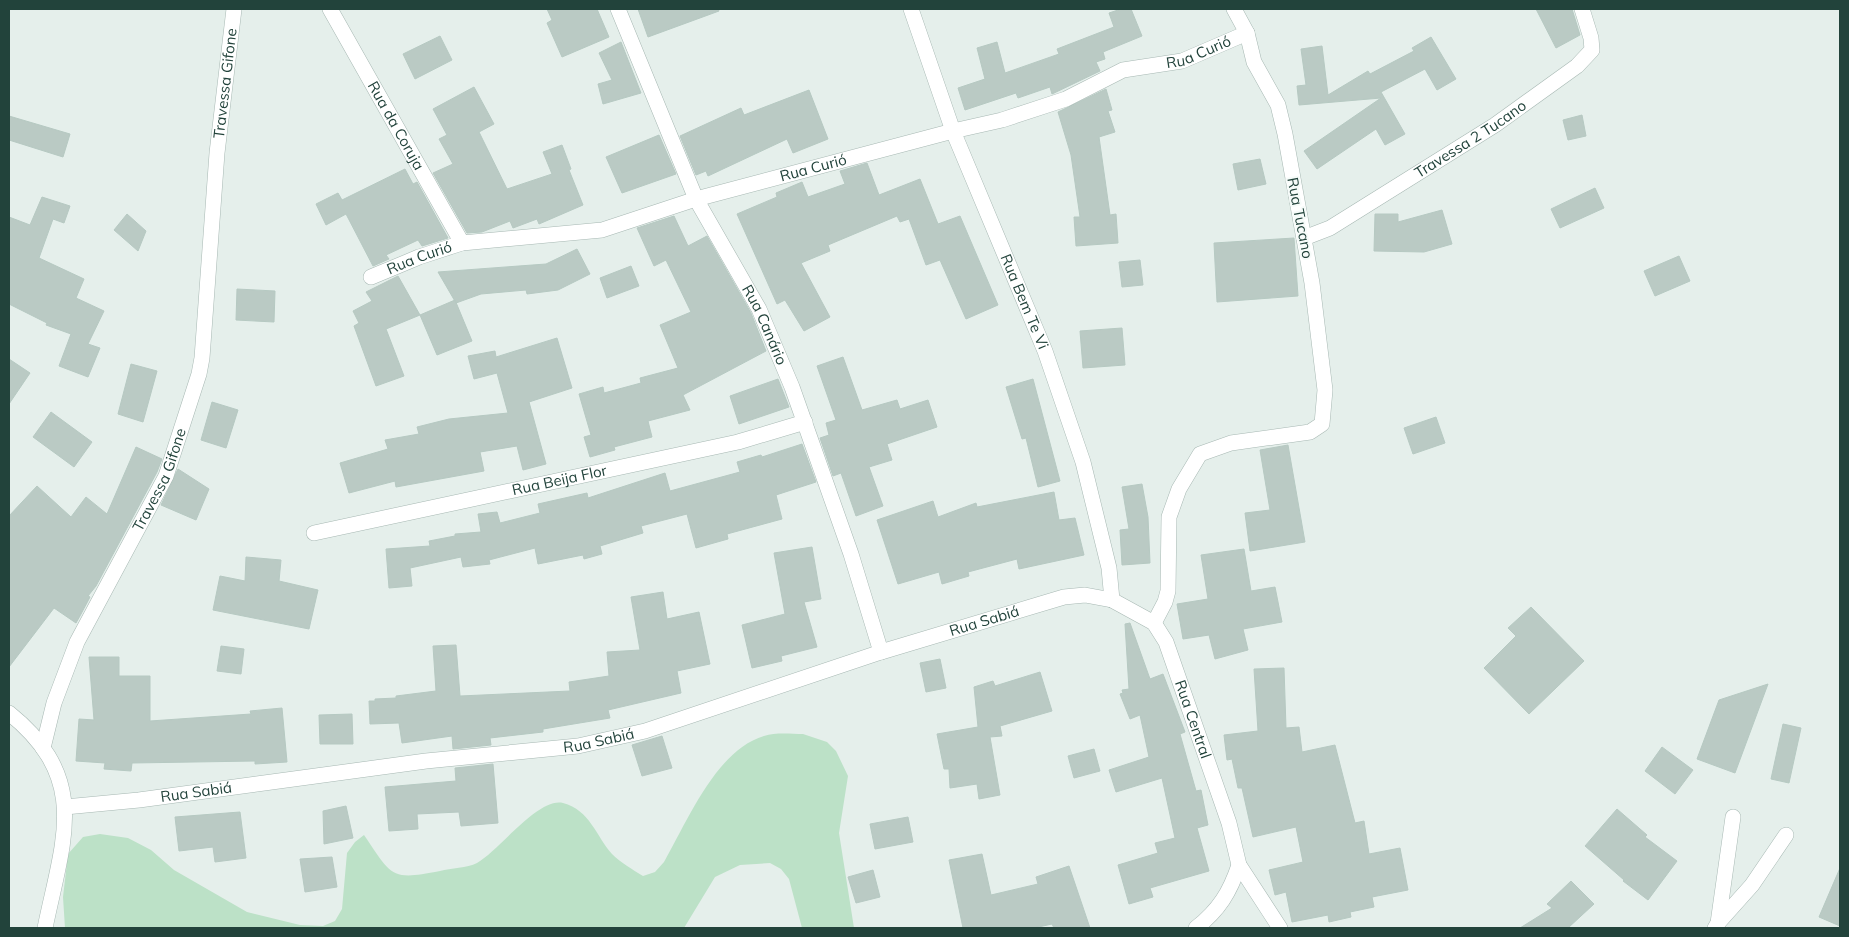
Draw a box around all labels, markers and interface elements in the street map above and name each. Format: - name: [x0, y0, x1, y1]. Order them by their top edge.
- street label: Travessa Gifone: [209, 27, 241, 140]
- street label: Rua Curió: [1165, 31, 1234, 72]
- street label: Rua da Coruja: [364, 78, 429, 173]
- street label: Travessa 2 Tucano: [1411, 96, 1530, 182]
- street label: Rua Curió: [778, 150, 849, 185]
- street label: Rua Tucano: [1283, 176, 1318, 260]
- street label: Rua Curió: [384, 237, 454, 278]
- street label: Rua Bem Te Vi: [996, 251, 1053, 352]
- street label: Rua Canário: [738, 281, 792, 368]
- street label: Travessa Gifone: [128, 426, 190, 534]
- street label: Rua Beija Flor: [510, 460, 609, 499]
- street label: Rua Sabiá: [947, 601, 1021, 640]
- street label: Rua Central: [1171, 677, 1216, 761]
- street label: Rua Sabiá: [562, 724, 636, 756]
- street label: Rua Sabiá: [159, 777, 233, 806]

